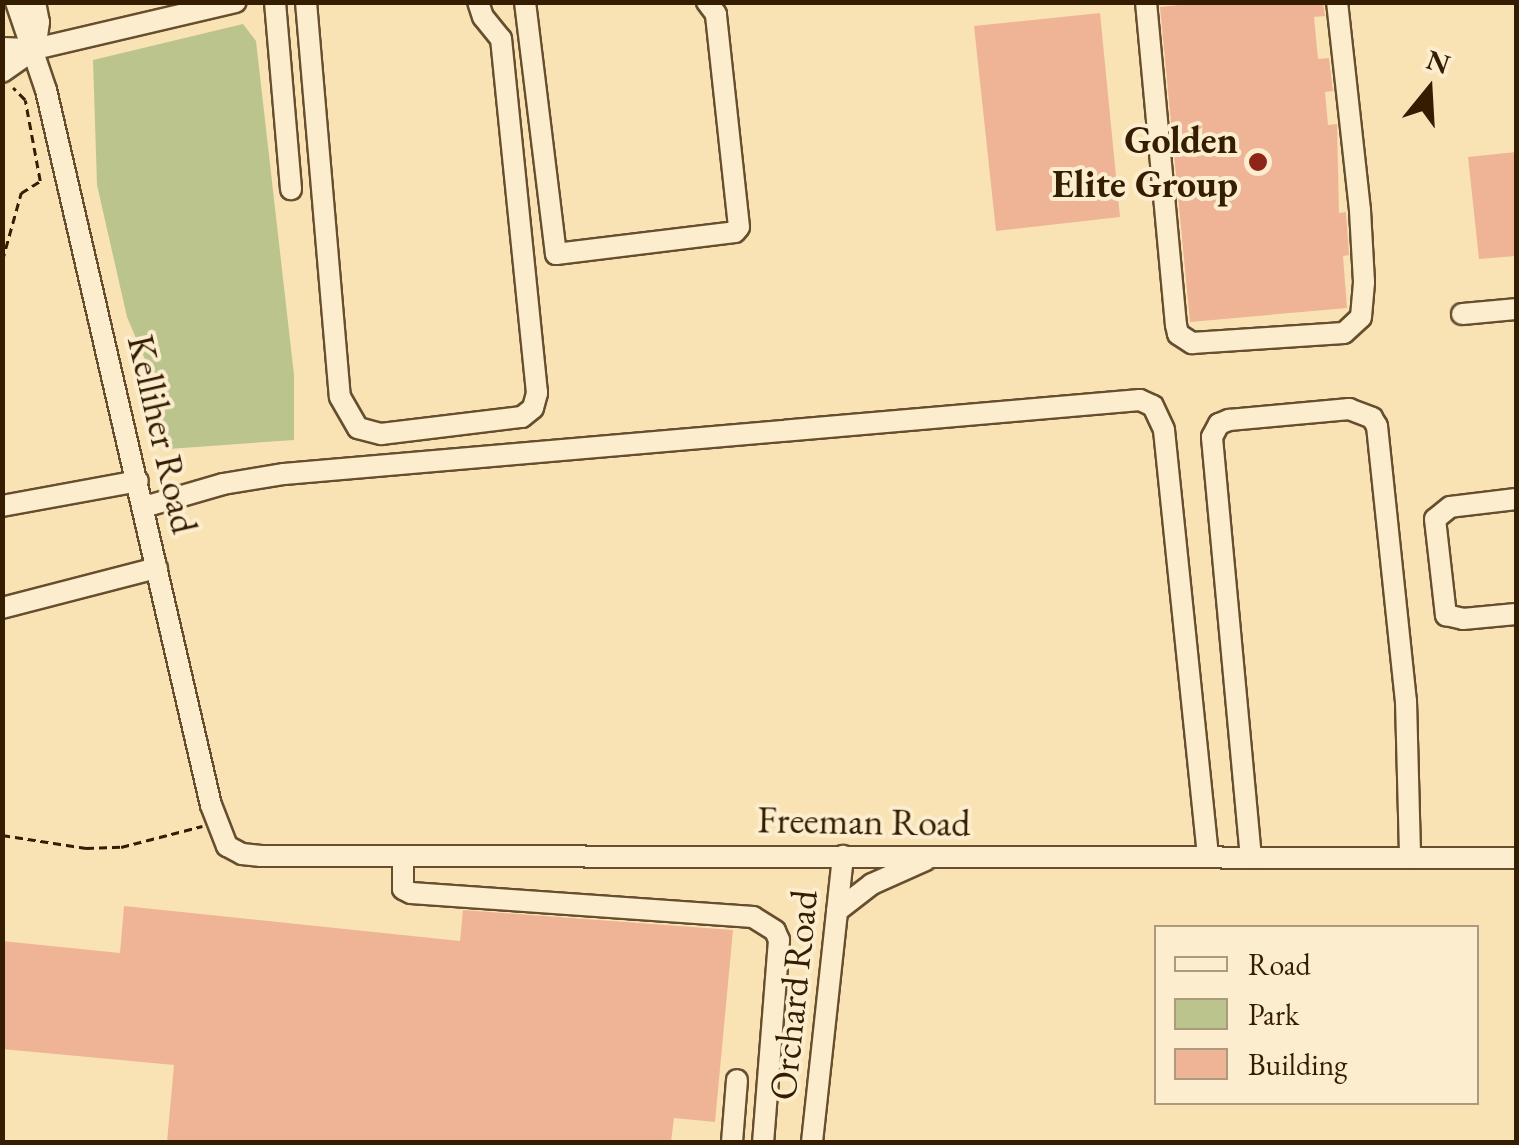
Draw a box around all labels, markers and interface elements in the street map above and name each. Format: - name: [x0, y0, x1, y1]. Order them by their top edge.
- north arrow: [1379, 40, 1479, 140]
- text: N: [1422, 41, 1455, 82]
- place label: Golden Elite Group: [1052, 117, 1238, 206]
- marker: Golden Elite Group: [1247, 151, 1269, 173]
- street label: Kelliher Road: [118, 330, 208, 538]
- street label: Freeman Road: [757, 796, 971, 846]
- street label: Orchard Road: [759, 888, 827, 1102]
- legend: [1154, 925, 1479, 1105]
- text: Road: [1248, 945, 1311, 984]
- text: Park: [1248, 995, 1299, 1034]
- text: Building: [1248, 1045, 1347, 1084]

